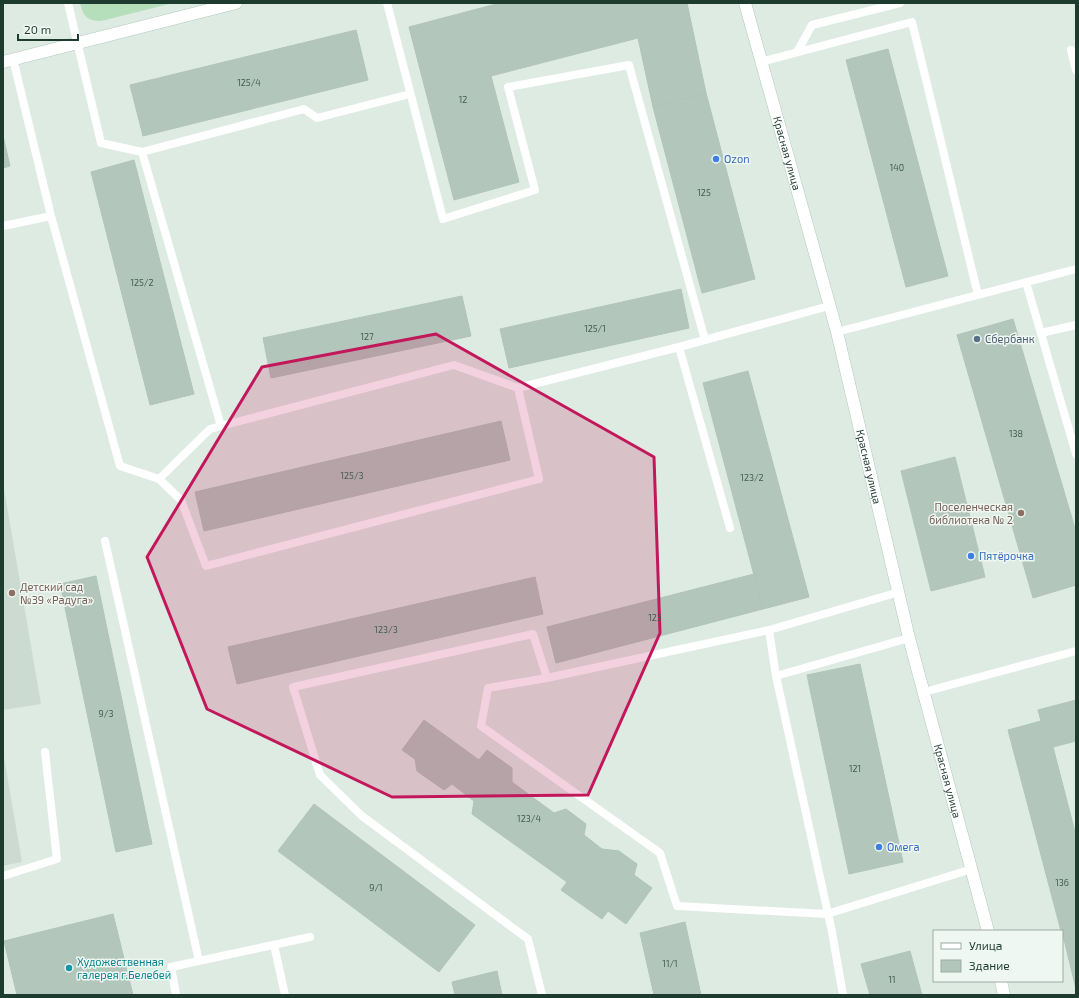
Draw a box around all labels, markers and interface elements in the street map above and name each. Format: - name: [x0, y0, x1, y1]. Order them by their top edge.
- scale bar: [18, 16, 78, 42]
- text: 20 m: [24, 22, 51, 36]
- house number: 125/4: [237, 77, 261, 88]
- house number: 12: [459, 94, 467, 105]
- street label: Красная улица: [771, 115, 804, 192]
- place label: Ozon: [724, 152, 750, 165]
- marker: Ozon: [711, 154, 721, 164]
- house number: 140: [890, 162, 904, 173]
- house number: 125: [697, 187, 711, 198]
- house number: 125/2: [130, 277, 154, 288]
- house number: 125/1: [584, 323, 606, 334]
- house number: 127: [360, 331, 374, 342]
- place label: Сбербанк: [985, 332, 1035, 345]
- marker: Сбербанк: [972, 334, 982, 344]
- street label: Красная улица: [854, 428, 884, 505]
- house number: 138: [1009, 428, 1023, 439]
- house number: 125/3: [340, 470, 364, 481]
- house number: 123/2: [740, 472, 764, 483]
- place label: Поселенческая библиотека № 2: [929, 500, 1013, 526]
- marker: Поселенческая библиотека № 2: [1016, 508, 1026, 518]
- place label: Пятёрочка: [979, 549, 1034, 562]
- marker: Пятёрочка: [966, 551, 976, 561]
- place label: Детский сад №39 «Радуга»: [20, 580, 93, 607]
- marker: Детский сад №39 «Радуга»: [7, 588, 17, 598]
- house number: 123: [648, 612, 662, 623]
- house number: 123/3: [374, 624, 398, 635]
- house number: 9/3: [99, 708, 113, 719]
- street label: Красная улица: [932, 742, 964, 819]
- house number: 121: [849, 763, 861, 774]
- house number: 123/4: [517, 813, 541, 824]
- place label: Омега: [887, 840, 920, 853]
- marker: Омега: [874, 842, 884, 852]
- house number: 136: [1055, 877, 1069, 888]
- house number: 9/1: [369, 882, 383, 893]
- legend: [933, 930, 1063, 982]
- text: Улица: [969, 938, 1002, 952]
- place label: Художественная галерея г.Белебей: [77, 955, 171, 981]
- house number: 11/1: [662, 958, 678, 969]
- text: Здание: [969, 958, 1010, 972]
- marker: Художественная галерея г.Белебей: [64, 963, 74, 973]
- house number: 11: [888, 974, 896, 985]

